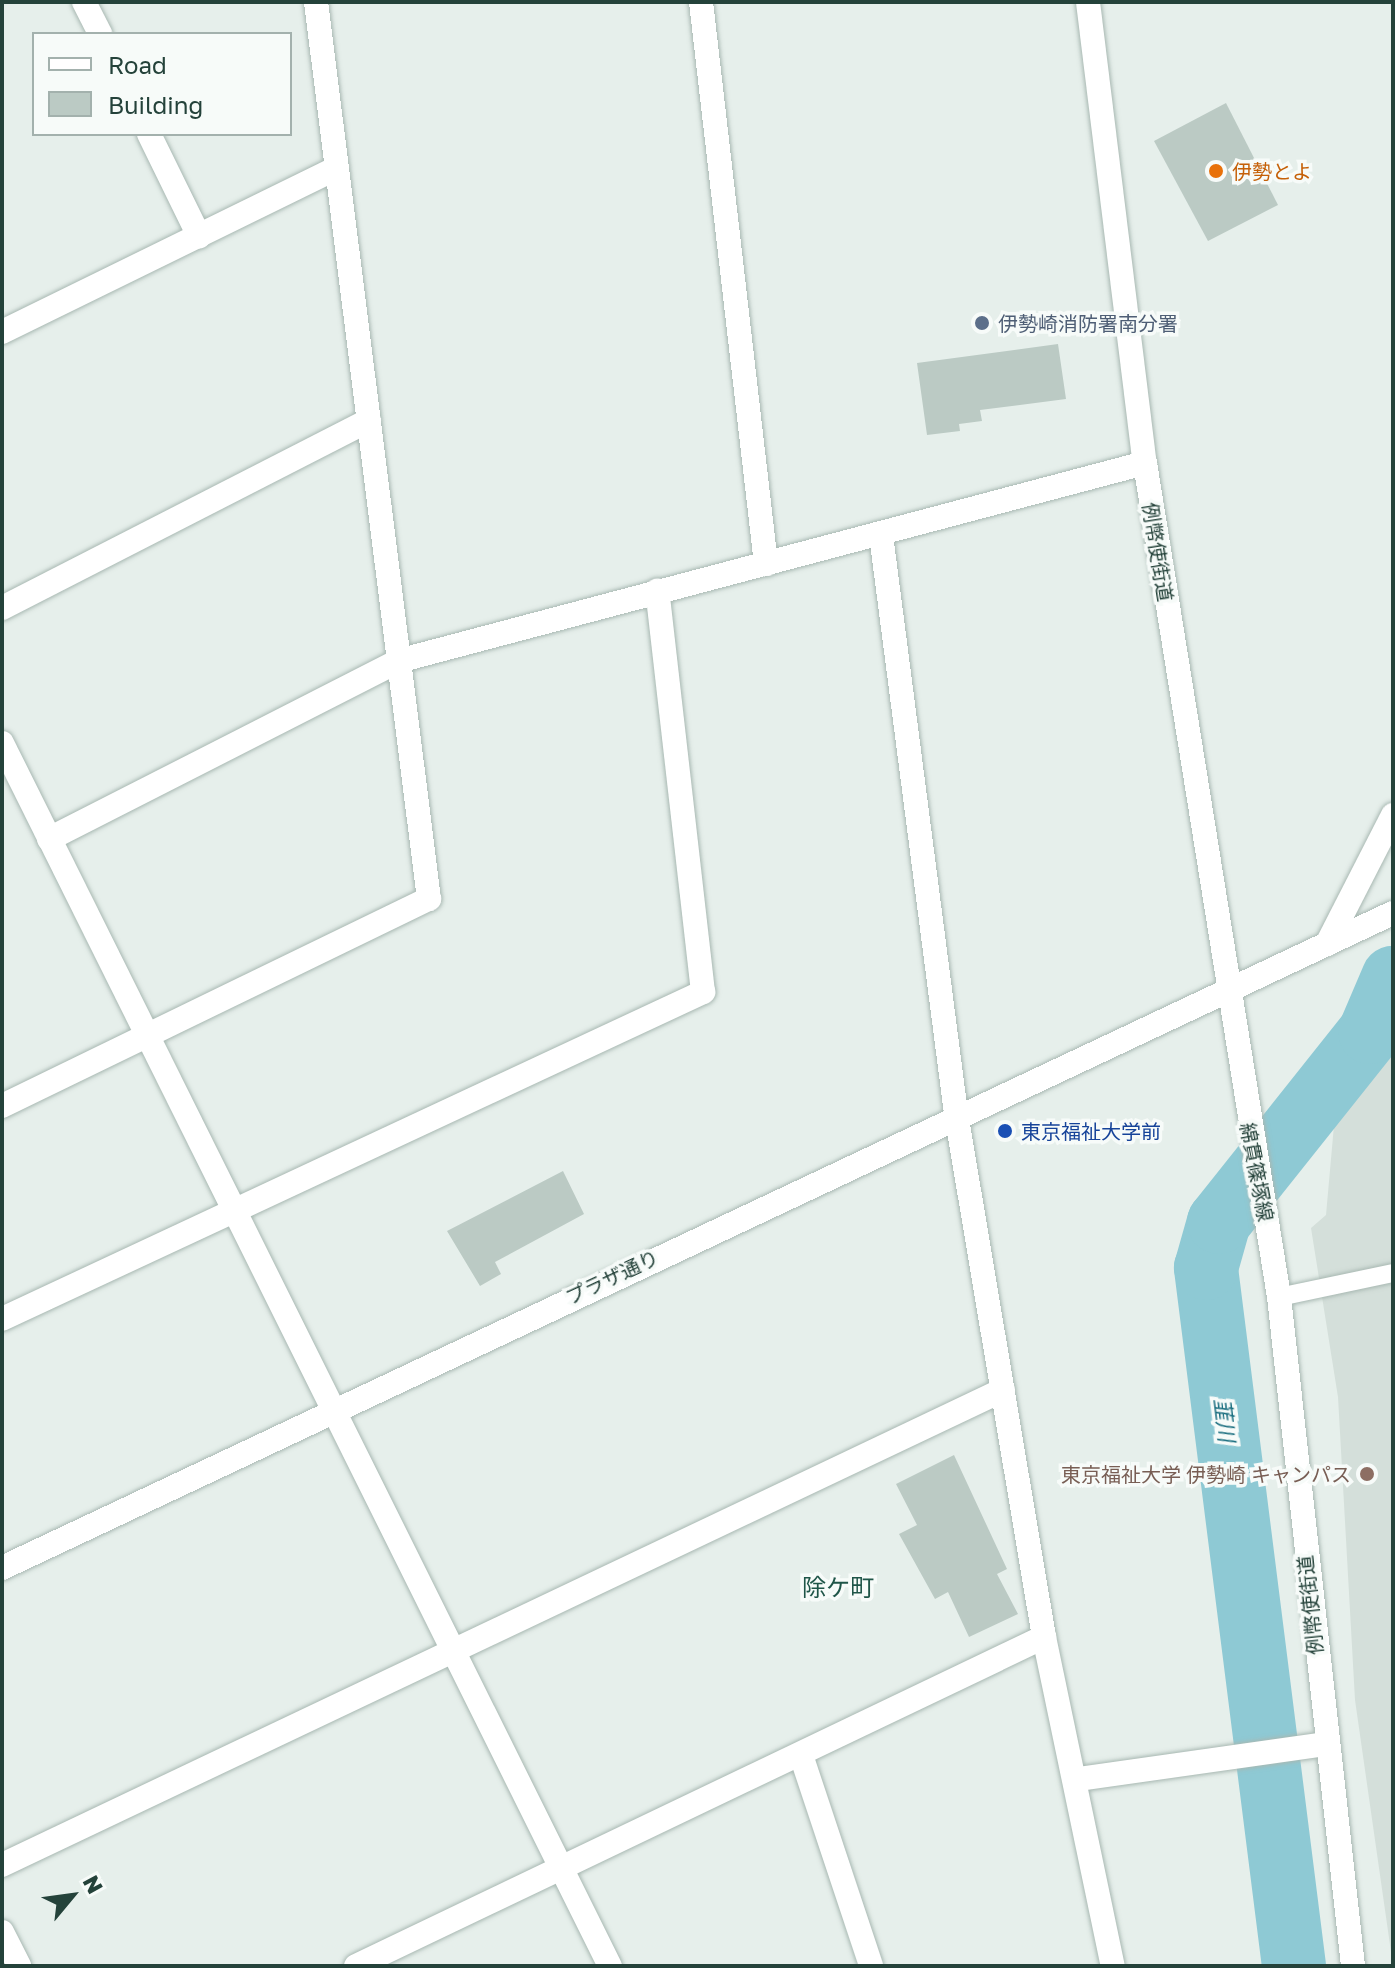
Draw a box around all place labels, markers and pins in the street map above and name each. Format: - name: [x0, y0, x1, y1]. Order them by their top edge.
- place label: 伊勢とよ: [1232, 159, 1312, 183]
- marker: 伊勢とよ: [1207, 162, 1225, 180]
- place label: 伊勢崎消防署南分署: [998, 311, 1178, 335]
- marker: 伊勢崎消防署南分署: [973, 314, 991, 332]
- place label: 東京福祉大学前: [1021, 1119, 1161, 1143]
- marker: 東京福祉大学前: [996, 1122, 1014, 1140]
- place label: 東京福祉大学 伊勢崎 キャンパス: [1061, 1462, 1351, 1486]
- marker: 東京福祉大学 伊勢崎 キャンパス: [1358, 1465, 1376, 1483]

